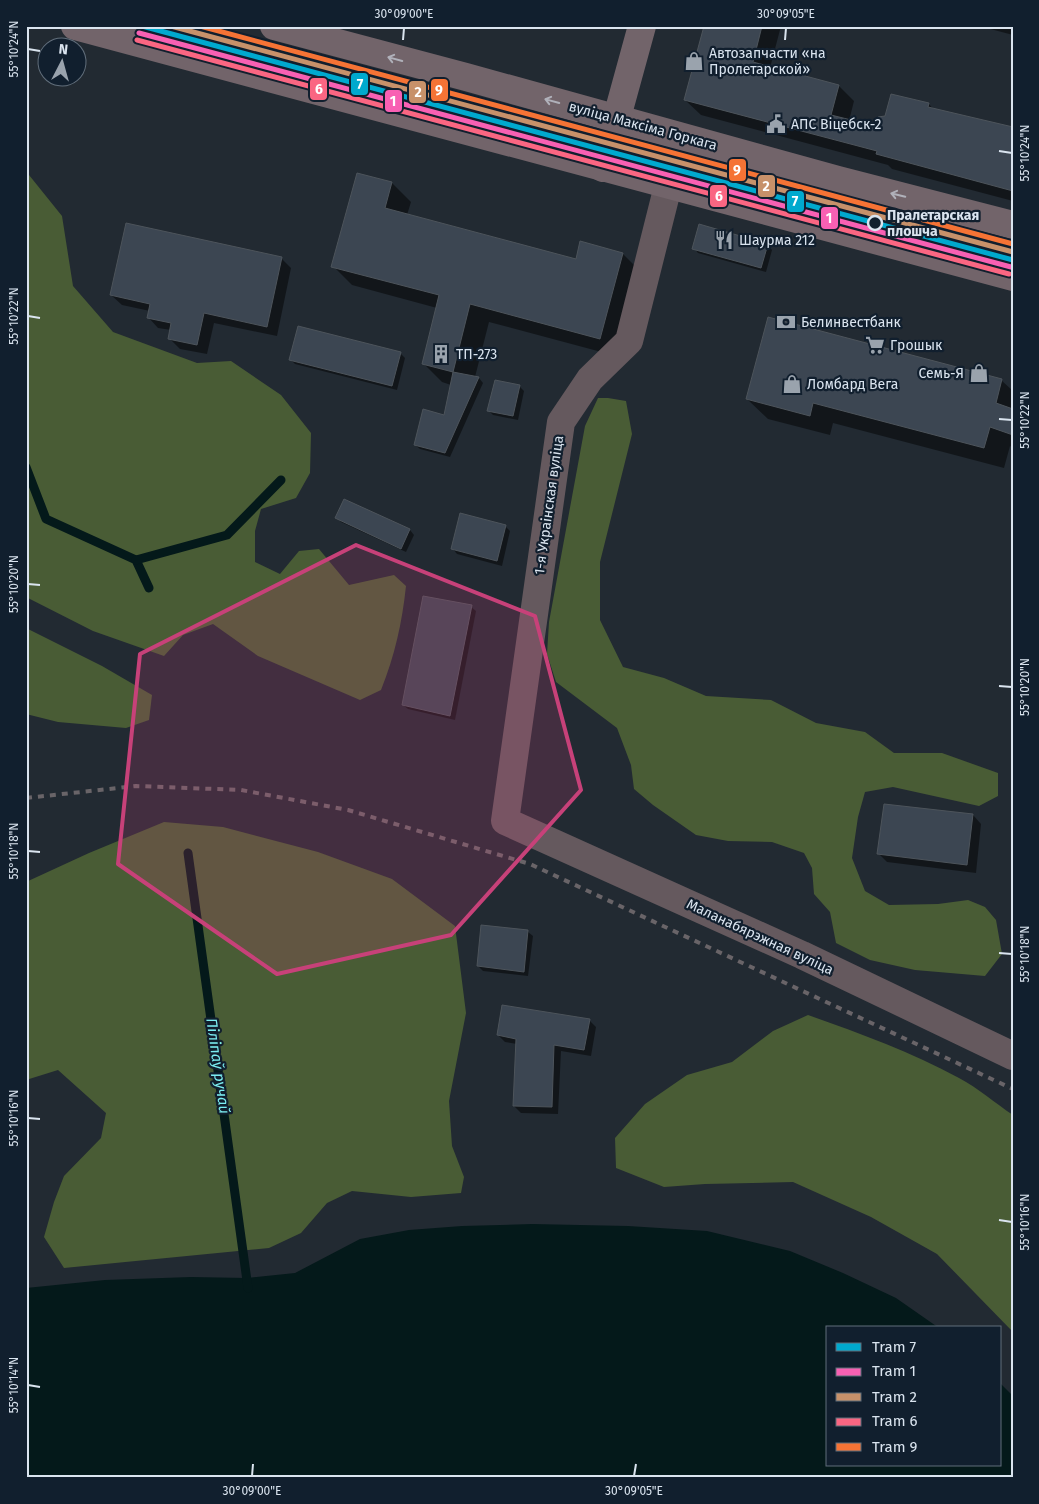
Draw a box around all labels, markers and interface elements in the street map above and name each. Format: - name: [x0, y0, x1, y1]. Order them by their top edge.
- text: 30°09'00"E: [375, 7, 433, 21]
- text: 30°09'05"E: [757, 7, 815, 21]
- text: 55°10'24"N: [7, 21, 21, 77]
- north arrow: [38, 38, 88, 88]
- text: N: [58, 41, 69, 59]
- place label: Автозапчасти «на Пролетарской»: [709, 45, 826, 78]
- shop icon: Автозапчасти «на Пролетарской»: [683, 50, 705, 72]
- one-way arrow: [388, 53, 404, 63]
- line badge: 7: [350, 72, 369, 96]
- text: 7: [357, 76, 364, 93]
- line badge: 6: [309, 77, 328, 101]
- line badge: 9: [430, 78, 449, 102]
- line badge: 2: [408, 80, 427, 104]
- text: 6: [315, 81, 323, 98]
- text: 9: [435, 82, 443, 99]
- text: 2: [414, 84, 422, 101]
- line badge: 1: [384, 89, 403, 113]
- text: 1: [390, 93, 396, 110]
- one-way arrow: [545, 96, 561, 105]
- street label: вуліца Максіма Горкага: [567, 98, 719, 154]
- public building icon: АПС Віцебск-2: [765, 113, 787, 135]
- place label: АПС Віцебск-2: [791, 116, 882, 133]
- text: 55°10'24"N: [1018, 125, 1032, 181]
- line badge: 9: [728, 158, 747, 182]
- text: 9: [733, 162, 741, 179]
- line badge: 2: [757, 174, 776, 198]
- text: 2: [762, 178, 770, 195]
- line badge: 6: [709, 184, 728, 208]
- text: 6: [715, 188, 723, 205]
- line badge: 7: [786, 190, 805, 213]
- one-way arrow: [890, 190, 906, 199]
- text: 7: [792, 193, 799, 210]
- line badge: 1: [820, 206, 839, 230]
- place label: Пралетарская плошча: [887, 207, 979, 240]
- text: 1: [826, 210, 832, 227]
- marker: Пралетарская плошча: [867, 215, 883, 231]
- restaurant icon: Шаурма 212: [713, 229, 735, 251]
- place label: Шаурма 212: [739, 232, 815, 249]
- text: 55°10'22"N: [7, 287, 21, 345]
- bank icon: Белинвестбанк: [775, 311, 797, 333]
- place label: Белинвестбанк: [801, 314, 902, 331]
- supermarket icon: Грошык: [864, 334, 886, 356]
- place label: Грошык: [890, 337, 943, 354]
- building icon: ТП-273: [430, 343, 452, 365]
- place label: ТП-273: [456, 346, 497, 363]
- shop icon: Семь-Я: [968, 362, 990, 384]
- place label: Семь-Я: [918, 365, 964, 382]
- shop icon: Ломбард Вега: [781, 373, 803, 395]
- place label: Ломбард Вега: [807, 376, 898, 393]
- text: 55°10'22"N: [1018, 391, 1032, 449]
- street label: 1-я Украінская вуліца: [531, 434, 567, 576]
- text: 55°10'20"N: [7, 555, 21, 613]
- text: 55°10'20"N: [1018, 658, 1032, 716]
- text: 55°10'18"N: [7, 822, 21, 880]
- street label: Маланабярэжная вуліца: [684, 895, 836, 979]
- text: 55°10'18"N: [1018, 925, 1032, 983]
- water label: Піліпаў ручай: [202, 1017, 234, 1115]
- text: 55°10'16"N: [7, 1090, 21, 1146]
- text: 55°10'16"N: [1018, 1194, 1032, 1250]
- legend: [826, 1326, 1002, 1466]
- text: Tram 7: [872, 1338, 917, 1356]
- text: 55°10'14"N: [7, 1357, 21, 1413]
- text: Tram 1: [872, 1362, 916, 1380]
- text: Tram 2: [872, 1388, 917, 1406]
- text: Tram 6: [872, 1412, 918, 1430]
- text: Tram 9: [872, 1438, 918, 1456]
- text: 30°09'00"E: [223, 1484, 281, 1498]
- text: 30°09'05"E: [605, 1484, 663, 1498]

